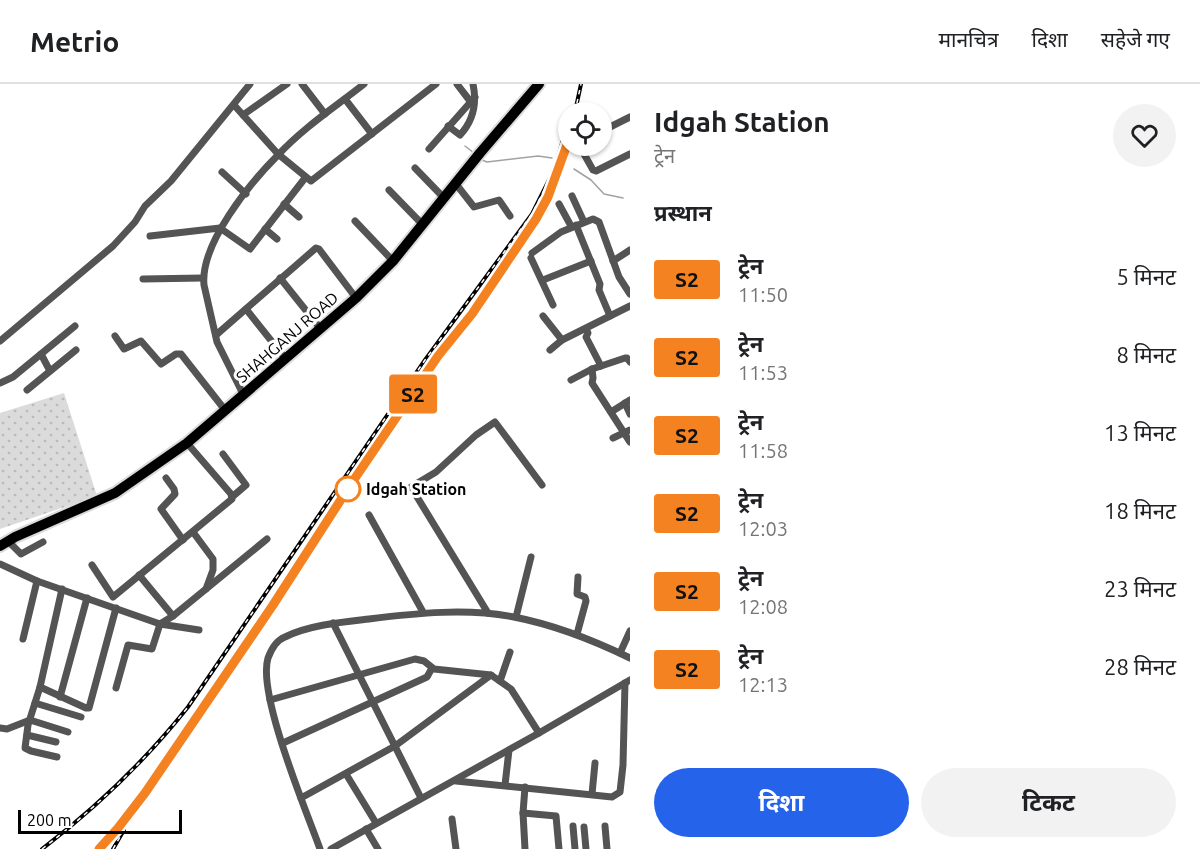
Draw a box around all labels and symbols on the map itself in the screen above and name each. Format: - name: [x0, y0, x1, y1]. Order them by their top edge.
- street label: SHAHGANJ ROAD: [232, 288, 342, 386]
- line badge: S2: [386, 374, 440, 414]
- marker: Idgah Station: [335, 476, 361, 502]
- place label: Idgah Station: [366, 480, 466, 498]
- scale bar: [18, 807, 182, 834]

